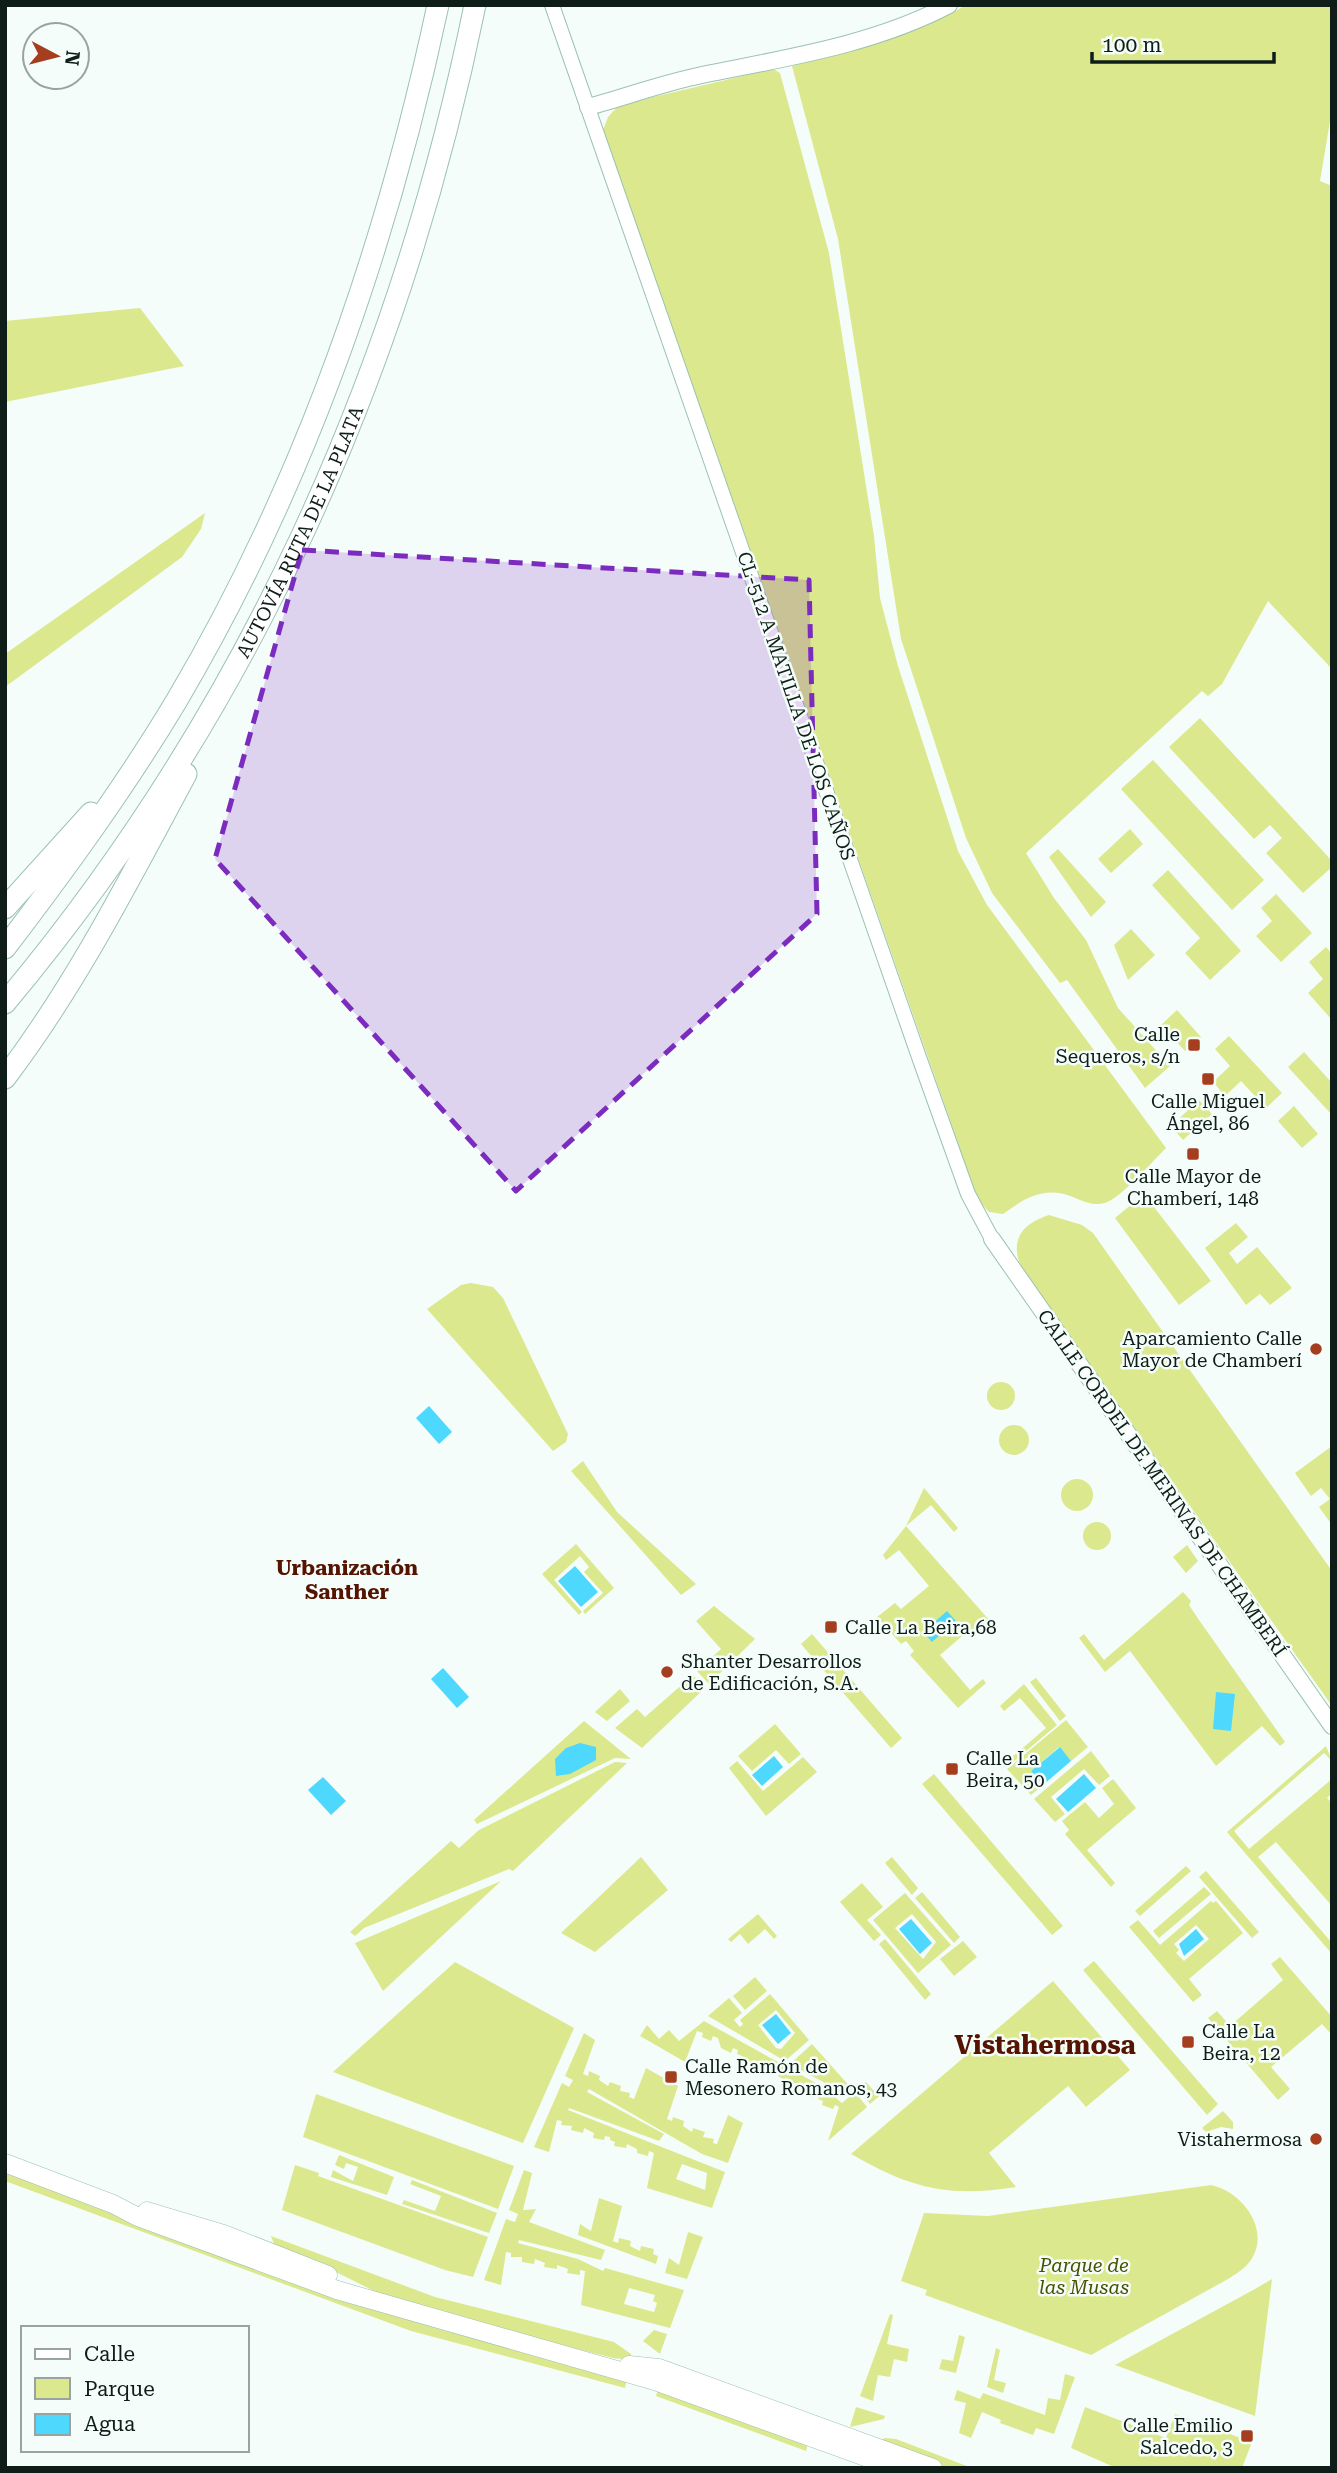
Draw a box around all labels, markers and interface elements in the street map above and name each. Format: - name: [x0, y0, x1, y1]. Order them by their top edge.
- north arrow: [21, 21, 91, 91]
- scale bar: [1092, 21, 1274, 65]
- text: 100 m: [1102, 33, 1162, 57]
- text: N: [60, 49, 85, 67]
- street label: AUTOVÍA RUTA DE LA PLATA: [231, 402, 368, 662]
- street label: CL-512 A MATILLA DE LOS CAÑOS: [732, 549, 860, 863]
- place label: Calle Sequeros, s/n: [1056, 1023, 1180, 1068]
- marker: Calle Sequeros, s/n: [1186, 1037, 1202, 1053]
- marker: Calle Miguel Ángel, 86: [1200, 1071, 1216, 1087]
- place label: Calle Miguel Ángel, 86: [1151, 1090, 1265, 1135]
- marker: Calle Mayor de Chamberí, 148: [1185, 1146, 1201, 1162]
- place label: Calle Mayor de Chamberí, 148: [1125, 1165, 1261, 1210]
- street label: CALLE CORDEL DE MERINAS DE CHAMBERÍ: [1033, 1305, 1291, 1661]
- place label: Aparcamiento Calle Mayor de Chamberí: [1122, 1327, 1302, 1372]
- marker: Aparcamiento Calle Mayor de Chamberí: [1308, 1341, 1324, 1357]
- district label: Urbanización Santher: [276, 1556, 418, 1604]
- place label: Calle La Beira,68: [845, 1616, 997, 1639]
- marker: Calle La Beira,68: [823, 1619, 839, 1635]
- place label: Shanter Desarrollos de Edificación, S.A.: [681, 1650, 862, 1695]
- marker: Shanter Desarrollos de Edificación, S.A.: [659, 1664, 675, 1680]
- place label: Calle La Beira, 50: [966, 1747, 1045, 1792]
- marker: Calle La Beira, 50: [944, 1761, 960, 1777]
- place label: Calle La Beira, 12: [1202, 2020, 1281, 2065]
- district label: Vistahermosa: [954, 2030, 1136, 2060]
- marker: Calle La Beira, 12: [1180, 2034, 1196, 2050]
- place label: Calle Ramón de Mesonero Romanos, 43: [685, 2055, 897, 2100]
- marker: Calle Ramón de Mesonero Romanos, 43: [663, 2069, 679, 2085]
- place label: Vistahermosa: [1178, 2128, 1303, 2151]
- marker: Vistahermosa: [1308, 2131, 1324, 2147]
- park label: Parque de las Musas: [1038, 2254, 1129, 2299]
- legend: [21, 2326, 248, 2452]
- text: Calle: [84, 2342, 135, 2366]
- text: Parque: [84, 2377, 155, 2401]
- text: Agua: [84, 2412, 136, 2436]
- place label: Calle Emilio Salcedo, 3: [1123, 2414, 1233, 2459]
- marker: Calle Emilio Salcedo, 3: [1239, 2428, 1255, 2444]

